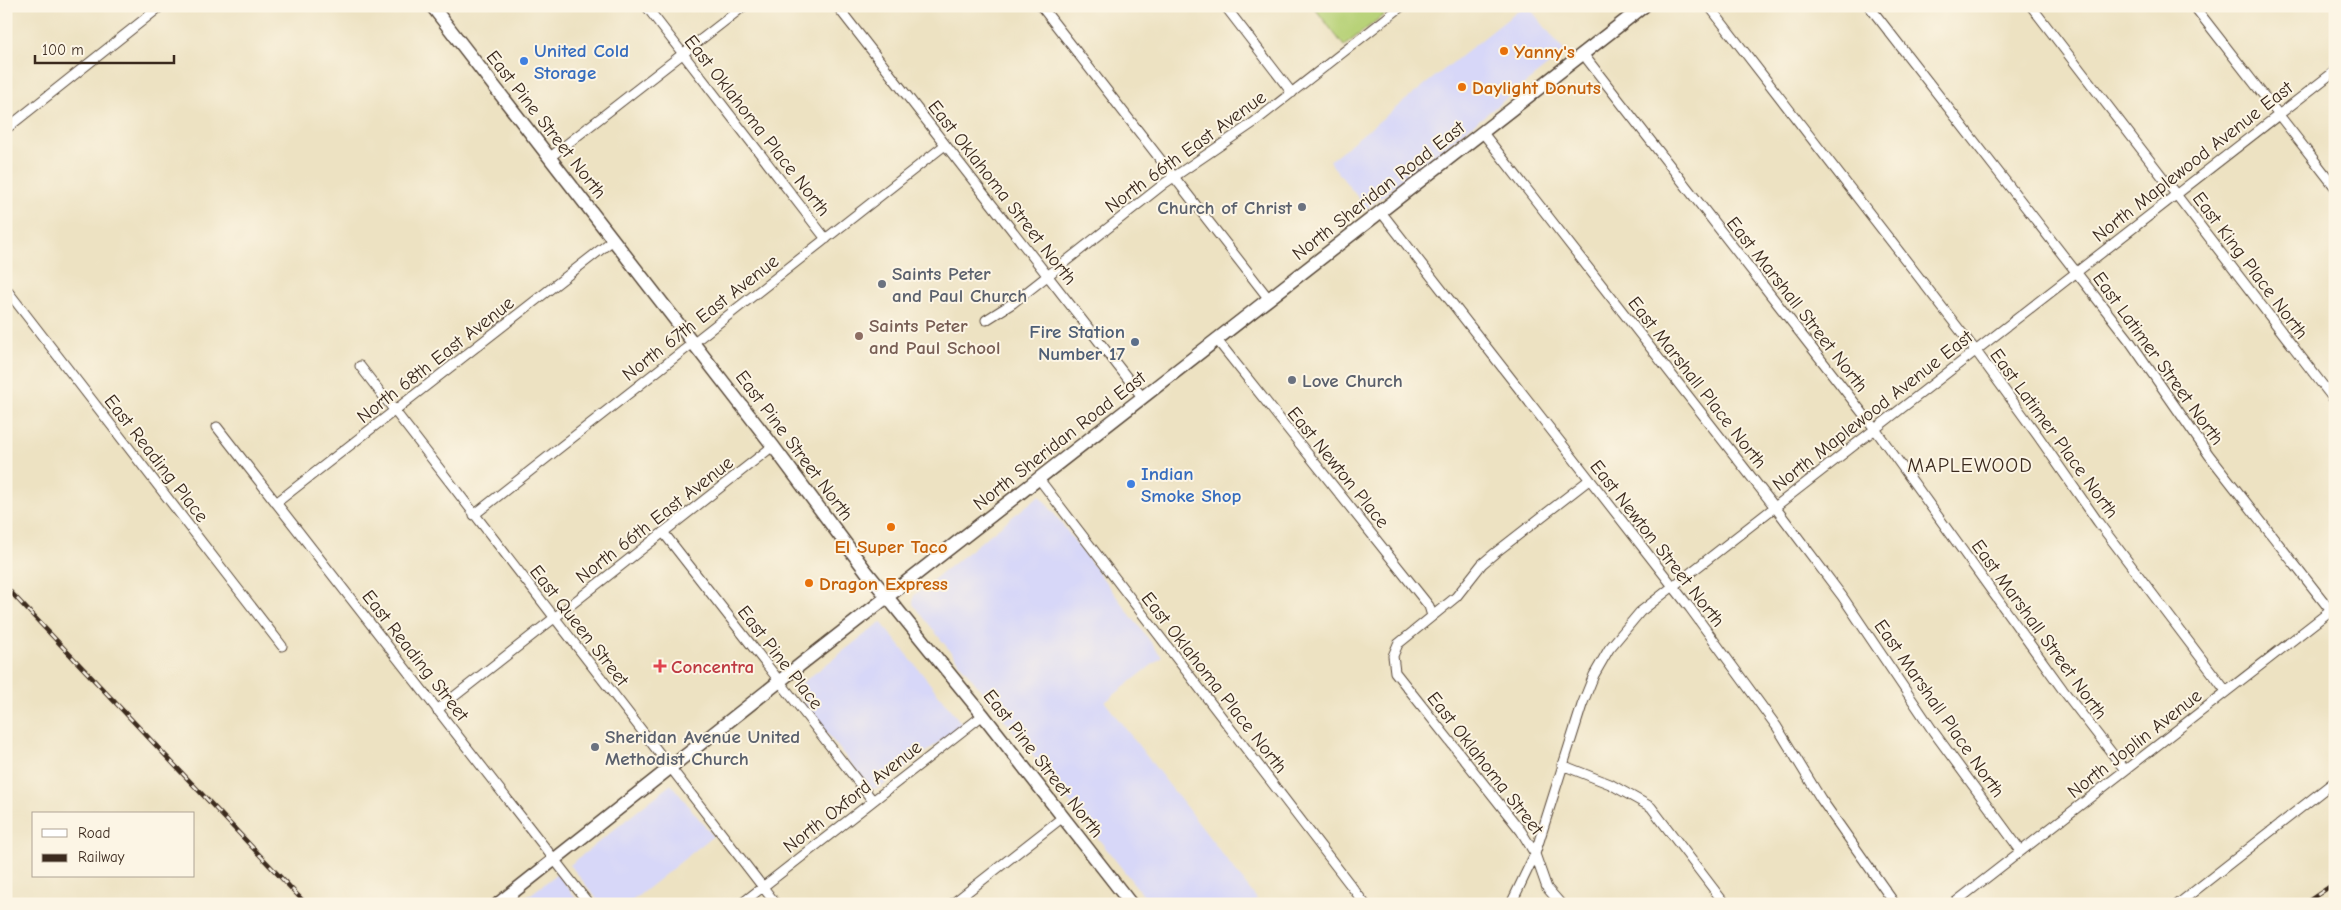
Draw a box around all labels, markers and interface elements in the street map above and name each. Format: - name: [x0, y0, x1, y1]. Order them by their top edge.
- street label: East Oklahoma Place North: [680, 31, 835, 221]
- scale bar: [35, 32, 174, 64]
- place label: United Cold Storage: [534, 40, 629, 84]
- text: 100 m: [42, 41, 84, 59]
- place label: Yanny's: [1514, 41, 1575, 63]
- marker: Yanny's: [1498, 45, 1510, 57]
- street label: East Pine Street North: [482, 46, 611, 203]
- marker: United Cold Storage: [518, 55, 530, 67]
- street label: North Maplewood Avenue East: [2088, 76, 2298, 247]
- place label: Daylight Donuts: [1472, 77, 1601, 99]
- marker: Daylight Donuts: [1456, 81, 1468, 93]
- street label: North 66th East Avenue: [1101, 86, 1270, 218]
- street label: East Oklahoma Street North: [923, 96, 1081, 289]
- street label: North Sheridan Road East: [1288, 116, 1470, 265]
- street label: East King Place North: [2188, 188, 2313, 343]
- place label: Church of Christ: [1157, 197, 1293, 219]
- marker: Church of Christ: [1296, 201, 1308, 213]
- street label: East Marshall Street North: [1722, 213, 1873, 397]
- street label: North 67th East Avenue: [618, 250, 783, 386]
- place label: Saints Peter and Paul Church: [892, 263, 1027, 307]
- street label: East Latimer Street North: [2088, 268, 2228, 449]
- marker: Saints Peter and Paul Church: [876, 278, 888, 290]
- street label: North 68th East Avenue: [353, 292, 518, 428]
- street label: East Marshall Place North: [1623, 292, 1771, 473]
- place label: Saints Peter and Paul School: [869, 315, 1000, 359]
- place label: Fire Station Number 17: [1029, 321, 1125, 365]
- street label: North Maplewood Avenue East: [1768, 325, 1978, 496]
- marker: Saints Peter and Paul School: [853, 330, 865, 342]
- marker: Fire Station Number 17: [1129, 336, 1141, 348]
- street label: East Latimer Place North: [1985, 345, 2123, 523]
- street label: East Pine Street North: [731, 366, 858, 525]
- street label: North Sheridan Road East: [969, 366, 1151, 515]
- place label: Love Church: [1302, 370, 1403, 392]
- marker: Love Church: [1286, 374, 1298, 386]
- street label: East Reading Place: [100, 390, 213, 527]
- street label: East Newton Place: [1283, 403, 1394, 533]
- street label: North 66th East Avenue: [572, 452, 738, 588]
- district label: MAPLEWOOD: [1907, 454, 2033, 477]
- street label: East Newton Street North: [1585, 456, 1729, 631]
- place label: Indian Smoke Shop: [1141, 463, 1242, 507]
- marker: Indian Smoke Shop: [1125, 478, 1137, 490]
- marker: El Super Taco: [885, 521, 897, 533]
- place label: El Super Taco: [834, 536, 948, 558]
- street label: East Marshall Street North: [1967, 536, 2112, 724]
- street label: East Queen Street: [525, 561, 634, 691]
- place label: Dragon Express: [819, 573, 948, 595]
- marker: Dragon Express: [803, 577, 815, 589]
- street label: East Reading Street: [357, 586, 474, 726]
- street label: East Oklahoma Place North: [1137, 588, 1292, 778]
- street label: East Pine Place: [733, 601, 828, 714]
- street label: East Marshall Place North: [1869, 615, 2009, 802]
- place label: Concentra: [671, 656, 754, 678]
- marker: Concentra: [653, 659, 667, 673]
- street label: East Pine Street North: [979, 685, 1108, 842]
- street label: North Joplin Avenue: [2063, 685, 2206, 803]
- street label: East Oklahoma Street: [1422, 687, 1548, 840]
- place label: Sheridan Avenue United Methodist Church: [605, 726, 800, 770]
- street label: North Oxford Avenue: [779, 736, 926, 858]
- marker: Sheridan Avenue United Methodist Church: [589, 741, 601, 753]
- legend: [32, 812, 195, 878]
- text: Road: [78, 824, 110, 842]
- text: Railway: [78, 848, 125, 866]

